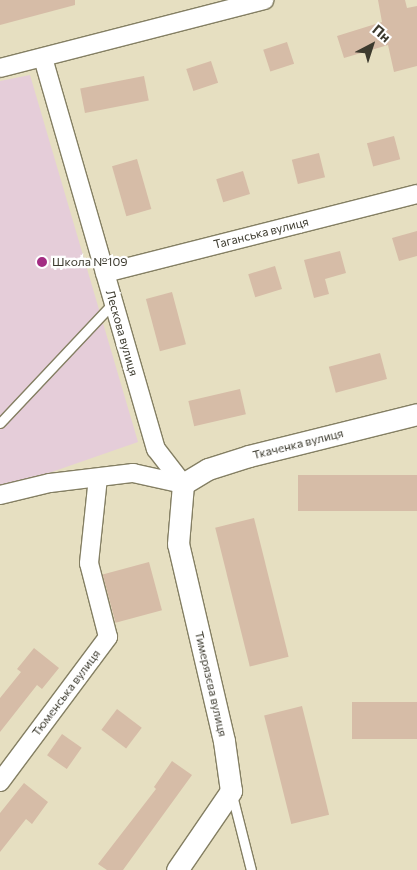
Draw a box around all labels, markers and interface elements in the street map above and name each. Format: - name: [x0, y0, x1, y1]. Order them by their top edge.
- north arrow: [347, 20, 397, 70]
- text: Пн: [369, 21, 395, 46]
- street label: Таганська вулиця: [212, 214, 310, 252]
- place label: Школа №109: [52, 255, 128, 269]
- marker: Школа №109: [36, 256, 48, 268]
- street label: Лескова вулиця: [103, 288, 141, 378]
- street label: Ткаченка вулиця: [251, 426, 345, 462]
- street label: Тимерязєва вулиця: [192, 630, 230, 738]
- street label: Тюменська вулиця: [29, 647, 103, 739]

